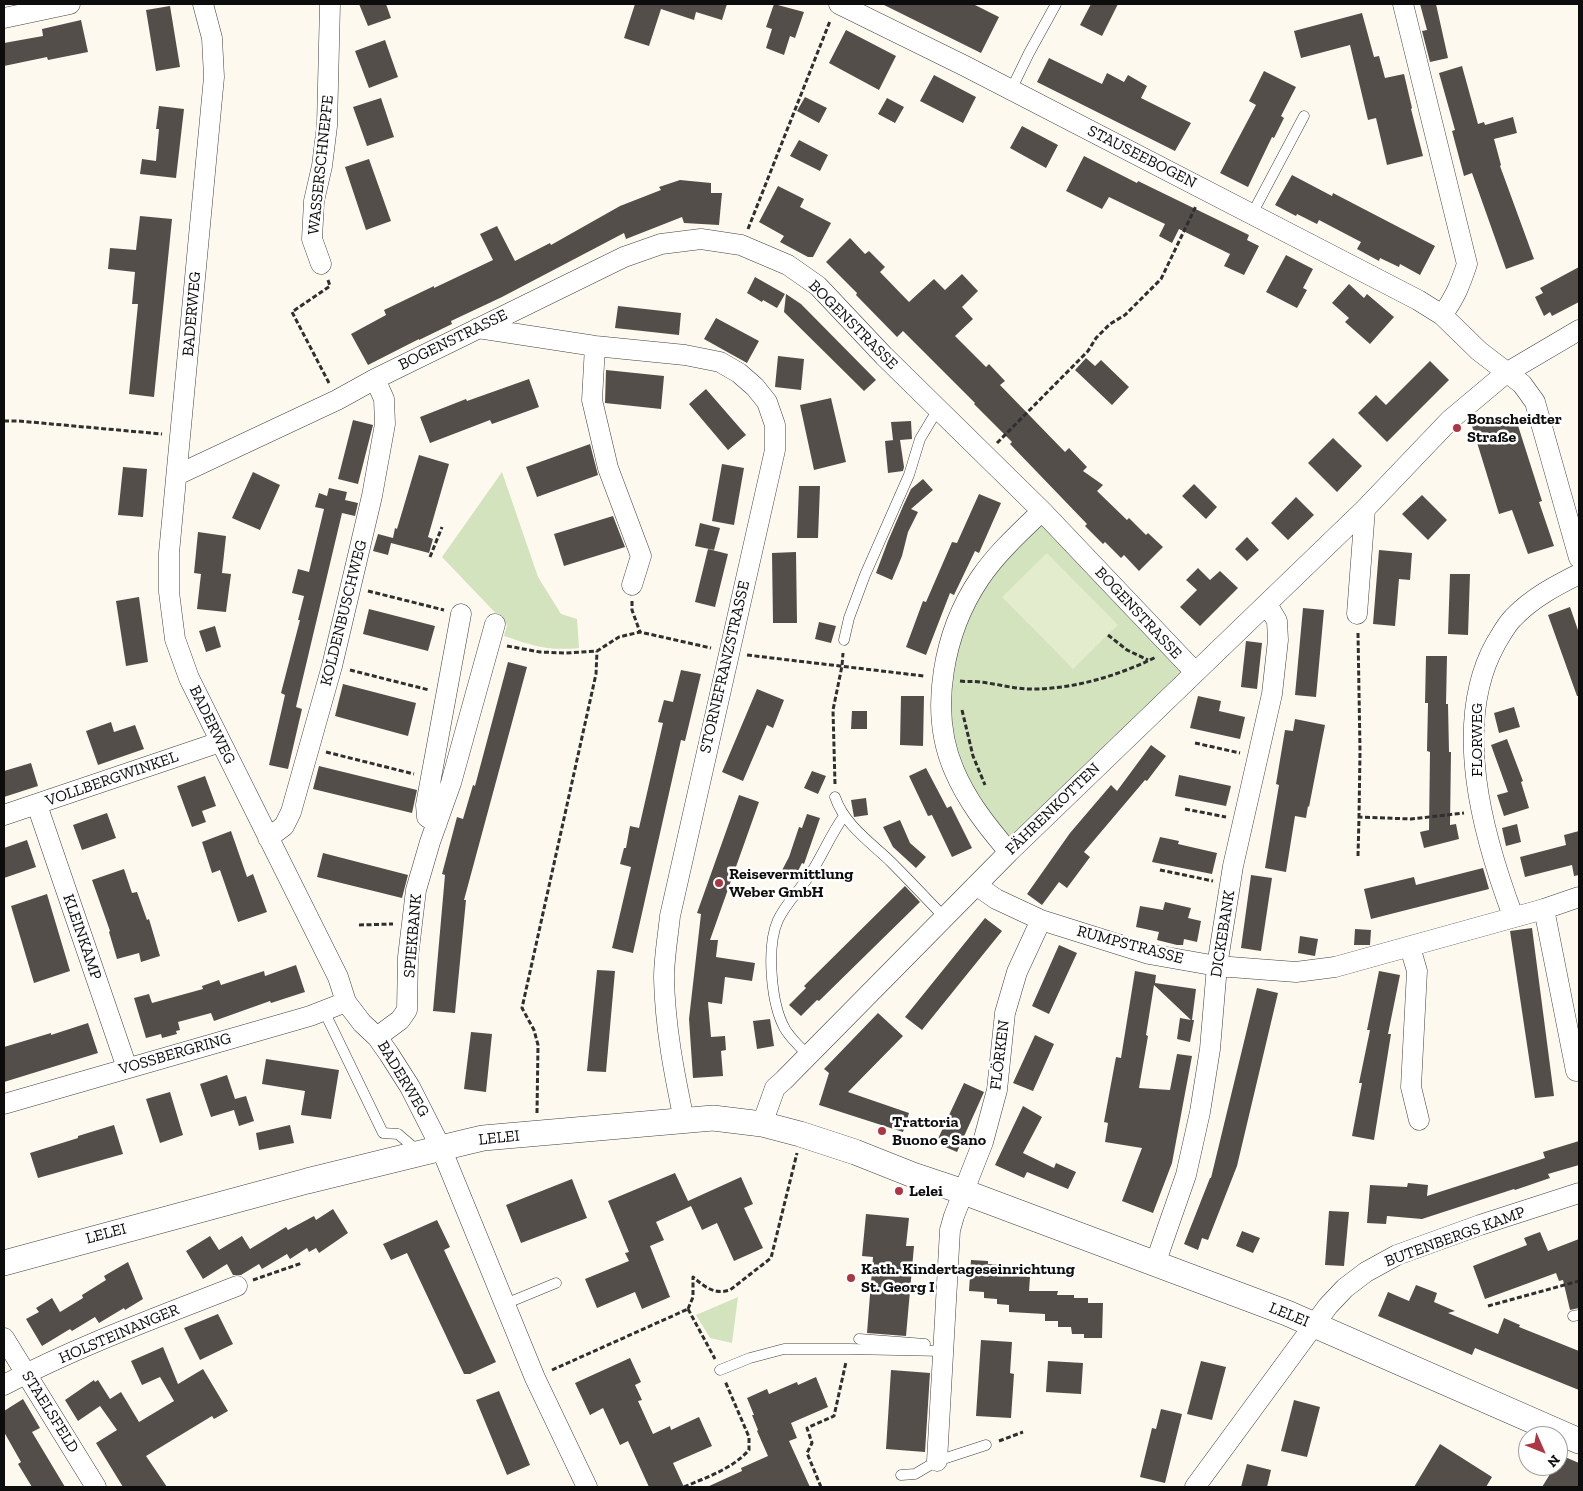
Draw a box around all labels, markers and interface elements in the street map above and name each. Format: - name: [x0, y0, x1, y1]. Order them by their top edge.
- street label: WASSERSCHNEPFE: [304, 94, 338, 236]
- street label: STAUSEEBOGEN: [1084, 121, 1200, 193]
- street label: BADERWEG: [179, 271, 205, 357]
- street label: BOGENSTRASSE: [804, 276, 902, 374]
- street label: BOGENSTRASSE: [395, 305, 511, 375]
- place label: Bonscheidter Straße: [1467, 409, 1562, 447]
- marker: Bonscheidter Straße: [1451, 422, 1463, 434]
- street label: KOLDENBUSCHWEG: [317, 538, 371, 688]
- street label: BOGENSTRASSE: [1090, 563, 1186, 663]
- street label: STORNEFRANZSTRASSE: [696, 579, 754, 755]
- street label: BADERWEG: [185, 683, 239, 767]
- street label: FLORWEG: [1467, 703, 1487, 777]
- street label: VOLLBERGWINKEL: [43, 747, 181, 811]
- street label: FÄHRENKOTTEN: [1002, 759, 1104, 859]
- place label: Reisevermittlung Weber GmbH: [729, 864, 853, 902]
- marker: Reisevermittlung Weber GmbH: [713, 877, 725, 889]
- street label: DICKEBANK: [1207, 889, 1239, 979]
- street label: KLEINKAMP: [58, 892, 106, 982]
- street label: SPIEKBANK: [400, 893, 426, 979]
- street label: RUMPSTRASSE: [1075, 922, 1185, 968]
- street label: FLÖRKEN: [986, 1019, 1014, 1091]
- street label: VOSSBERGRING: [116, 1029, 234, 1079]
- street label: BADERWEG: [373, 1038, 433, 1120]
- place label: Trattoria Buono e Sano: [892, 1112, 986, 1150]
- marker: Trattoria Buono e Sano: [876, 1125, 888, 1137]
- street label: LELEI: [477, 1126, 521, 1150]
- place label: Lelei: [909, 1181, 943, 1201]
- marker: Lelei: [893, 1185, 905, 1197]
- street label: BUTENBERGS KAMP: [1382, 1203, 1528, 1271]
- street label: LELEI: [84, 1219, 128, 1249]
- place label: Kath. Kindertageseinrichtung St. Georg I: [861, 1259, 1075, 1297]
- marker: Kath. Kindertageseinrichtung St. Georg I: [845, 1272, 857, 1284]
- street label: LELEI: [1266, 1298, 1312, 1332]
- street label: HOLSTEINANGER: [56, 1300, 182, 1368]
- street label: STAELSFELD: [17, 1368, 83, 1456]
- north arrow: [1518, 1426, 1568, 1476]
- text: N: [1544, 1451, 1563, 1471]

